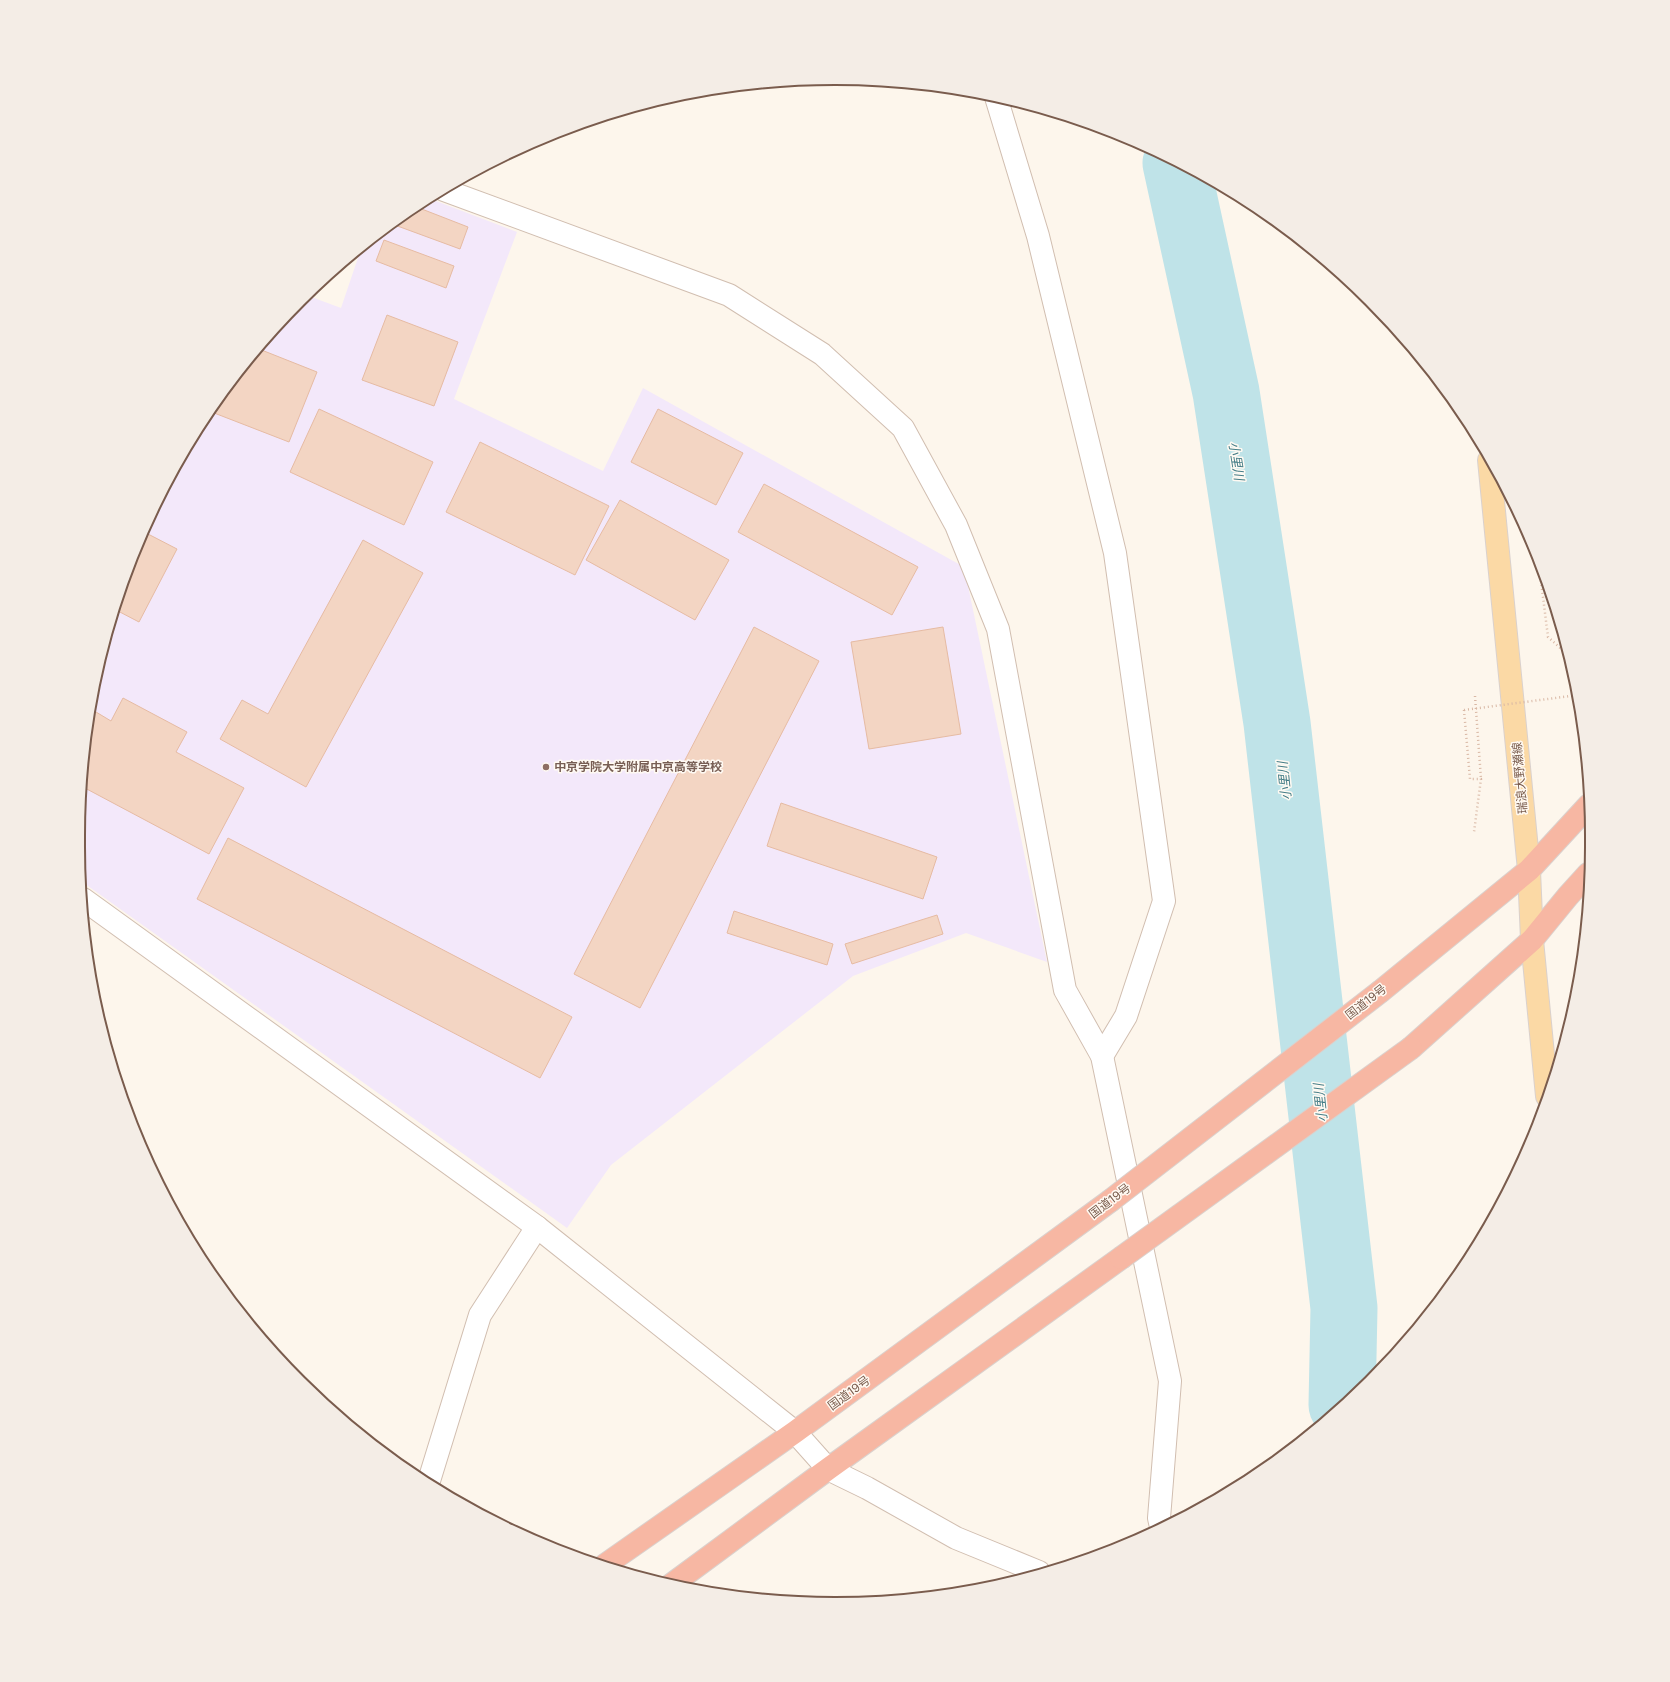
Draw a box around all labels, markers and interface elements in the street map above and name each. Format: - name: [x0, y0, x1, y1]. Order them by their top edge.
- water label: 小里川: [1226, 440, 1248, 483]
- street label: 瑞浪大野瀬線: [1509, 742, 1530, 815]
- place label: 中京学院大学附属中京高等学校: [554, 759, 722, 774]
- water label: 小里川: [1274, 759, 1294, 801]
- marker: 中京学院大学附属中京高等学校: [541, 762, 551, 772]
- street label: 国道19号: [1342, 981, 1389, 1022]
- water label: 小里川: [1310, 1081, 1330, 1123]
- street label: 国道19号: [1086, 1180, 1134, 1221]
- street label: 国道19号: [825, 1372, 873, 1413]

